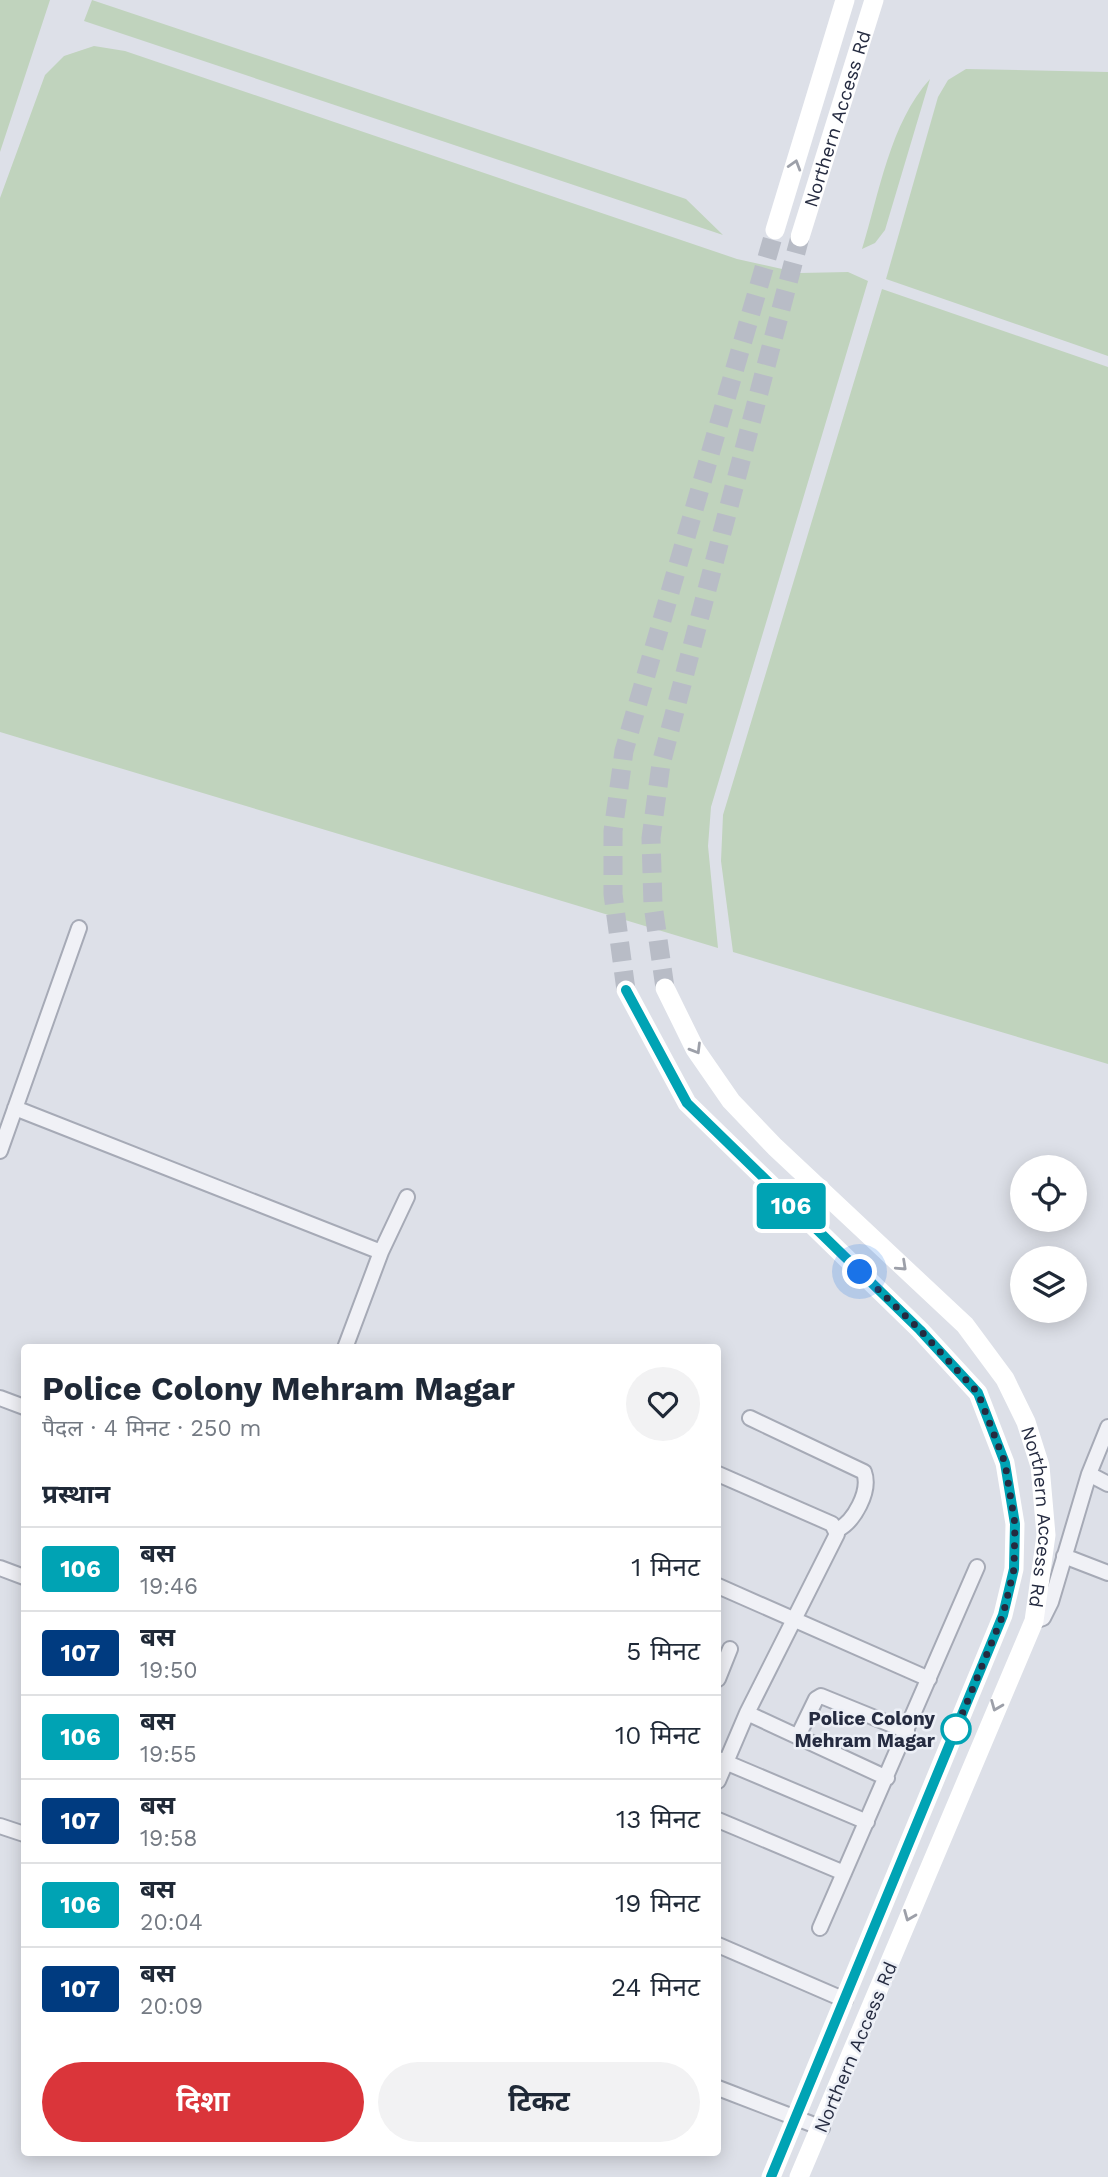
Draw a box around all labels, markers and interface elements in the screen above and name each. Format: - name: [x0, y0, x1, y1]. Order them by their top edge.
- street label: Northern Access Rd: [799, 28, 876, 210]
- one-way arrow: [786, 159, 801, 171]
- one-way arrow: [688, 1041, 701, 1054]
- map controls: [1010, 1155, 1087, 1323]
- button: locate: [1010, 1155, 1087, 1232]
- line badge: 106: [751, 1183, 831, 1229]
- text: 106: [771, 1192, 811, 1220]
- button: layers: [1010, 1246, 1087, 1323]
- your location: [842, 1254, 877, 1289]
- one-way arrow: [894, 1258, 907, 1271]
- button: heart: [626, 1367, 700, 1441]
- text: Police Colony Mehram Magar: [42, 1369, 515, 1408]
- text: पैदल · 4 मिनट · 250 m: [42, 1415, 261, 1442]
- street label: Northern Access Rd: [1016, 1423, 1057, 1609]
- text: प्रस्थान: [42, 1479, 110, 1509]
- text: बस: [140, 1538, 175, 1568]
- text: 1 मिनट: [631, 1552, 700, 1582]
- text: 106: [60, 1555, 101, 1583]
- text: 19:46: [140, 1573, 198, 1600]
- text: बस: [140, 1622, 175, 1652]
- text: 5 मिनट: [626, 1636, 700, 1666]
- text: 107: [61, 1639, 100, 1667]
- text: 19:50: [140, 1657, 198, 1684]
- one-way arrow: [991, 1699, 1005, 1711]
- text: बस: [140, 1706, 175, 1736]
- place label: Police Colony Mehram Magar: [794, 1707, 936, 1752]
- marker: Police Colony Mehram Magar: [941, 1714, 971, 1744]
- text: 10 मिनट: [615, 1720, 700, 1750]
- text: 106: [60, 1723, 101, 1751]
- text: 19:55: [140, 1741, 197, 1768]
- text: बस: [140, 1790, 175, 1820]
- text: 13 मिनट: [616, 1804, 700, 1834]
- text: 107: [61, 1807, 100, 1835]
- text: 19:58: [140, 1825, 198, 1852]
- text: बस: [140, 1874, 175, 1904]
- text: 19 मिनट: [615, 1888, 700, 1918]
- text: 106: [60, 1891, 101, 1919]
- text: 20:04: [140, 1909, 203, 1936]
- one-way arrow: [904, 1909, 918, 1921]
- text: बस: [140, 1958, 175, 1988]
- street label: Northern Access Rd: [809, 1958, 902, 2136]
- text: 24 मिनट: [611, 1972, 700, 2002]
- text: 107: [61, 1975, 100, 2003]
- text: 20:09: [140, 1993, 203, 2020]
- button: दिशा: [42, 2062, 364, 2142]
- button: टिकट: [378, 2062, 700, 2142]

